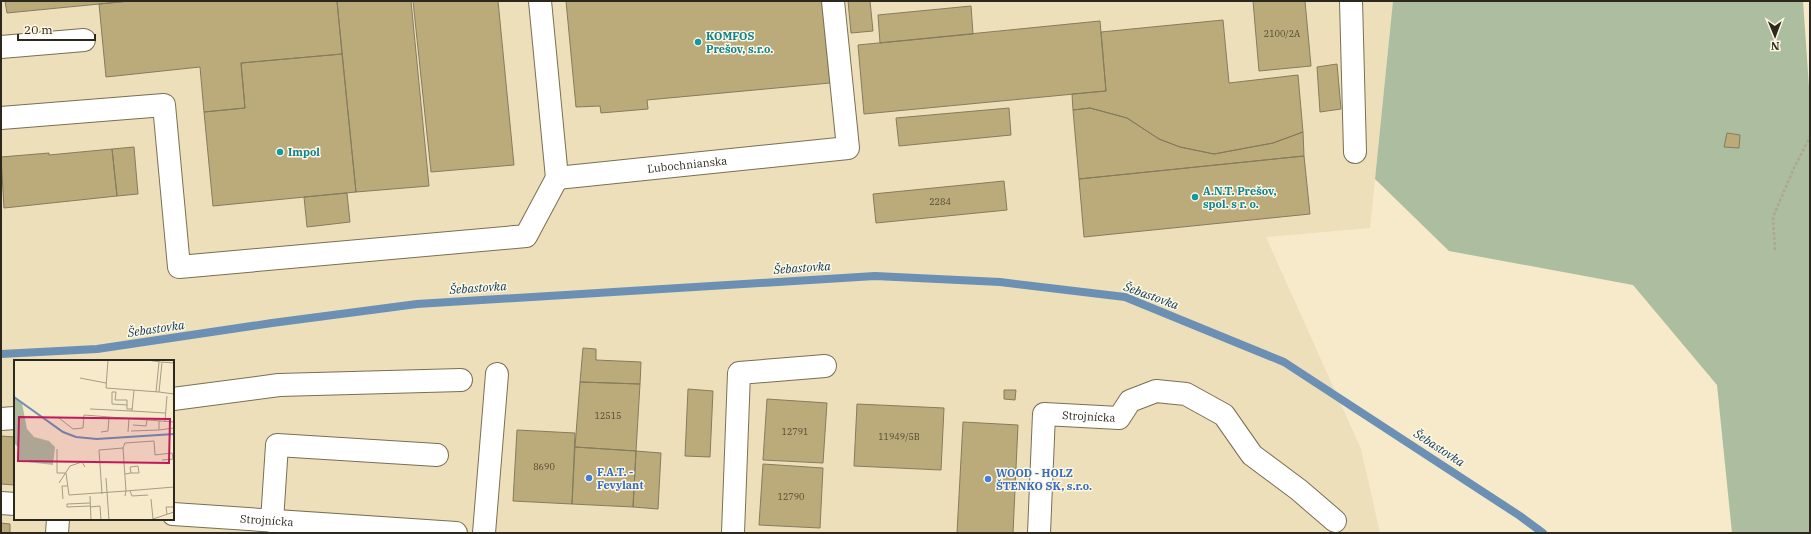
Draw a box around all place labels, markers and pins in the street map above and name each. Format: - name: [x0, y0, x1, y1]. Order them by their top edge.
- place label: KOMFOS Prešov, s.r.o.: [706, 29, 773, 56]
- marker: KOMFOS Prešov, s.r.o.: [693, 37, 703, 47]
- place label: Impol: [288, 145, 320, 159]
- marker: Impol: [275, 147, 285, 157]
- place label: A.N.T. Prešov, spol. s r. o.: [1203, 184, 1277, 211]
- marker: A.N.T. Prešov, spol. s r. o.: [1190, 192, 1200, 202]
- place label: F.A.T. - Fevylant: [597, 465, 644, 492]
- place label: WOOD - HOLZ ŠTENKO SK, s.r.o.: [996, 466, 1092, 493]
- marker: F.A.T. - Fevylant: [584, 473, 594, 483]
- marker: WOOD - HOLZ ŠTENKO SK, s.r.o.: [983, 474, 993, 484]

